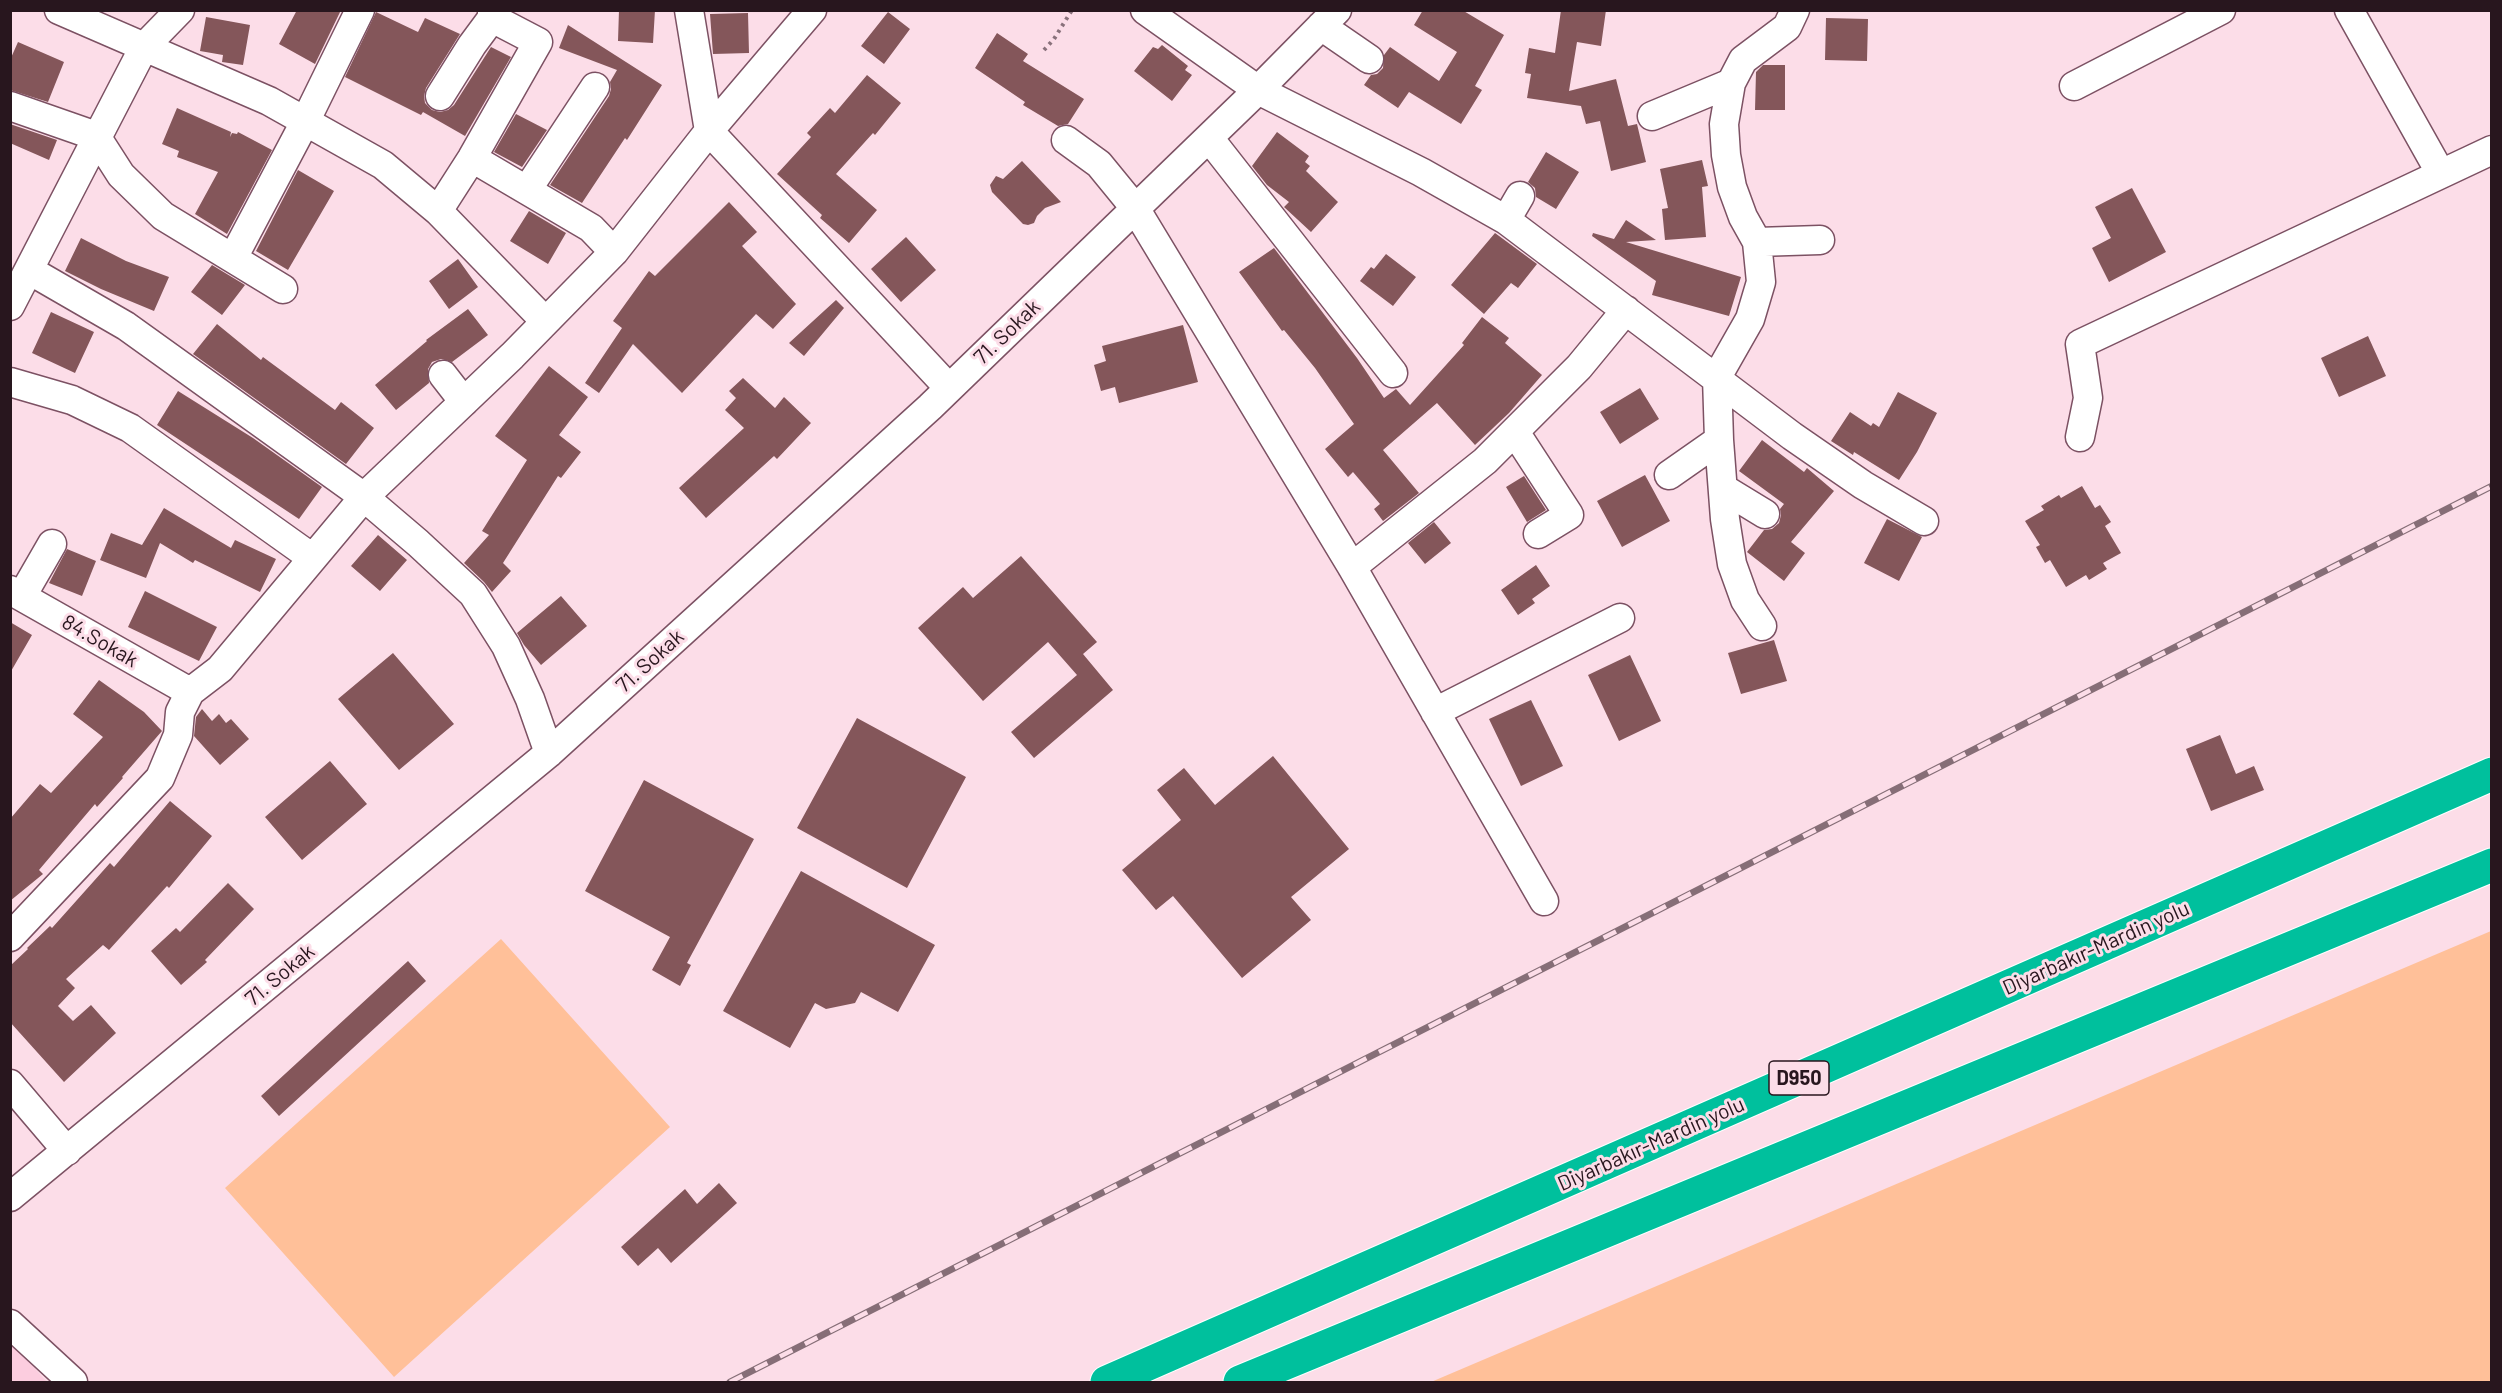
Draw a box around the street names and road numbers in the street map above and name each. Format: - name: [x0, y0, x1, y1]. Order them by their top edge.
- street label: 71. Sokak: [969, 294, 1045, 370]
- street label: 84.Sokak: [57, 609, 143, 673]
- street label: 71. Sokak: [611, 624, 689, 698]
- street label: Diyarbakır-Mardin yolu: [1999, 895, 2193, 1001]
- street label: 71. Sokak: [240, 939, 320, 1011]
- road number: D950: [1769, 1061, 1829, 1095]
- street label: Diyarbakır-Mardin yolu: [1554, 1091, 1748, 1197]

